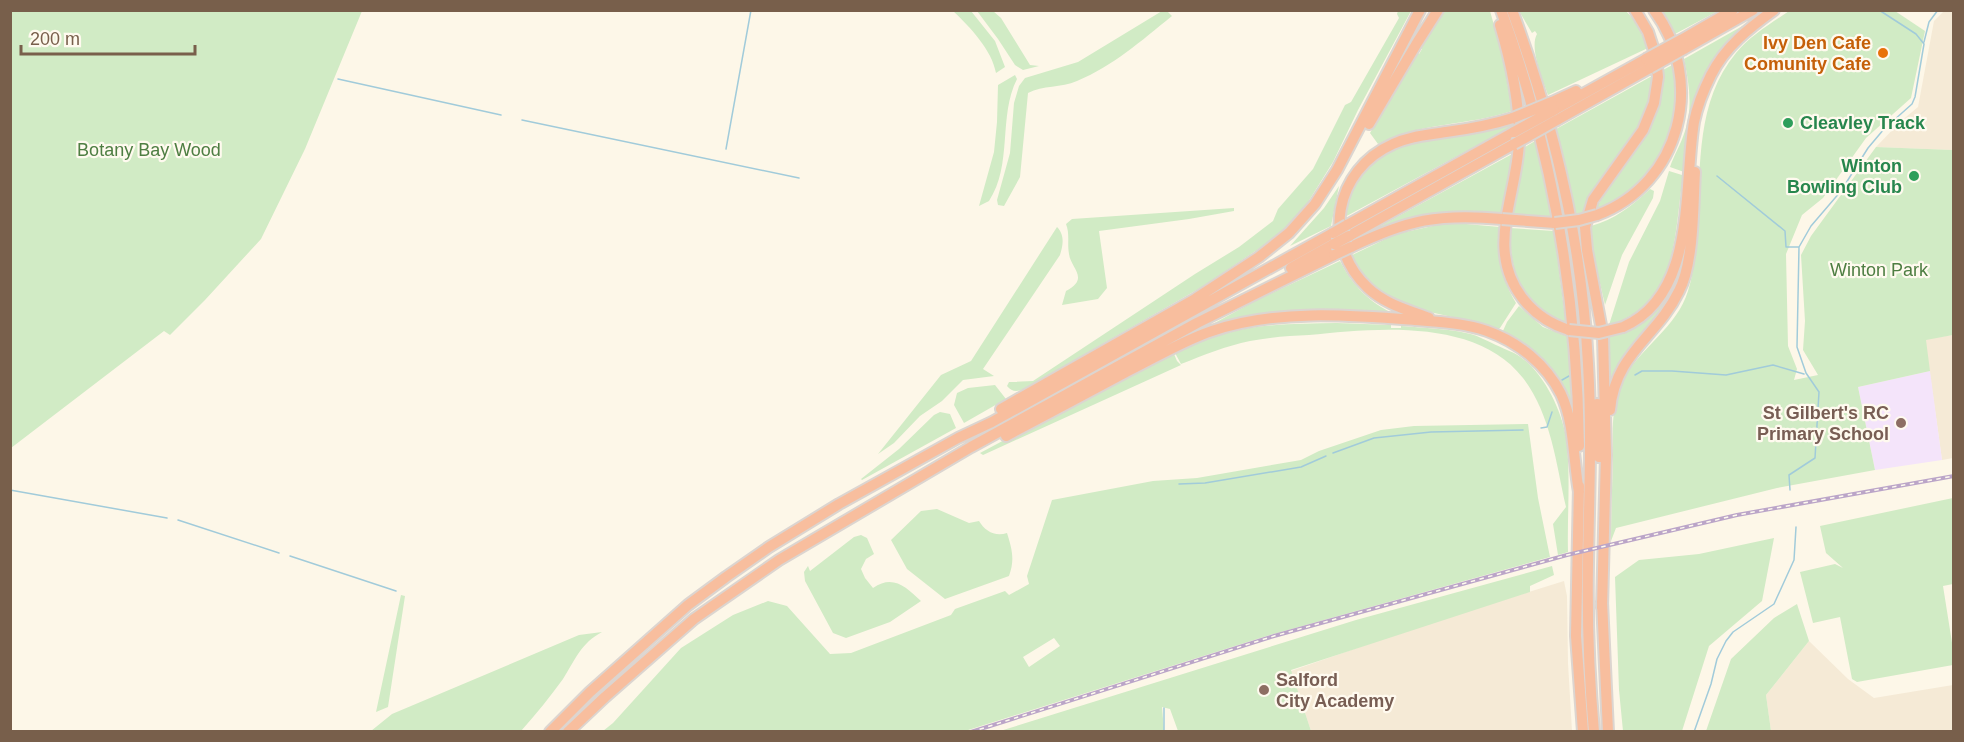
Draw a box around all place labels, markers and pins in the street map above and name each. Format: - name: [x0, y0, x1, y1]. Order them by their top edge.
- place label: Ivy Den Cafe Comunity Cafe: [1744, 33, 1871, 74]
- marker: Ivy Den Cafe Comunity Cafe: [1876, 46, 1890, 60]
- place label: Cleavley Track: [1800, 113, 1926, 133]
- marker: Cleavley Track: [1781, 116, 1795, 130]
- place label: Winton Bowling Club: [1787, 156, 1902, 197]
- marker: Winton Bowling Club: [1907, 169, 1921, 183]
- place label: St Gilbert's RC Primary School: [1757, 403, 1889, 444]
- marker: St Gilbert's RC Primary School: [1894, 416, 1908, 430]
- place label: Salford City Academy: [1276, 670, 1394, 711]
- marker: Salford City Academy: [1257, 683, 1271, 697]

